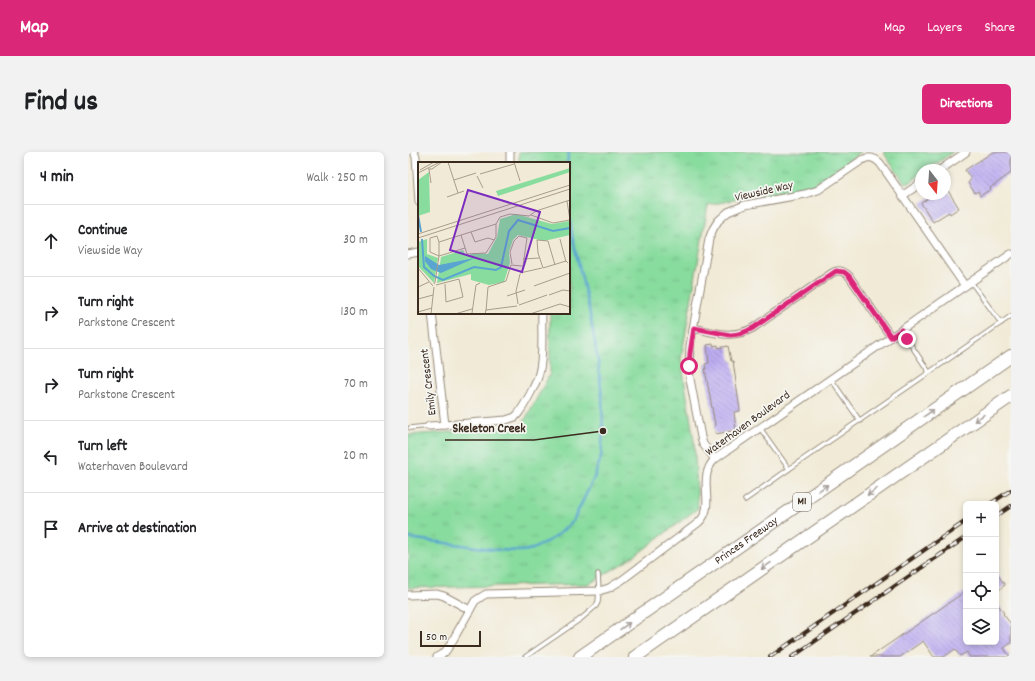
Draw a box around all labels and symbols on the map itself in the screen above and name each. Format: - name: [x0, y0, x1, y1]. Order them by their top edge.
- inset map: [418, 162, 570, 314]
- north arrow: [915, 164, 951, 200]
- street label: Viewside Way: [733, 177, 796, 207]
- route end: [898, 330, 916, 348]
- street label: Emily Crescent: [416, 347, 442, 416]
- route start: [680, 357, 698, 375]
- street label: Waterhaven Boulevard: [702, 387, 794, 461]
- one-way arrow: [924, 409, 935, 417]
- one-way arrow: [974, 414, 985, 422]
- callout: Skeleton Creek: [445, 415, 534, 440]
- text: Skeleton Creek: [452, 420, 526, 439]
- one-way arrow: [817, 484, 828, 492]
- one-way arrow: [867, 488, 878, 496]
- road number: M1: [793, 493, 811, 511]
- street label: Princes Freeway: [711, 512, 783, 569]
- one-way arrow: [760, 562, 771, 570]
- one-way arrow: [619, 622, 630, 630]
- scale bar: [420, 629, 481, 648]

